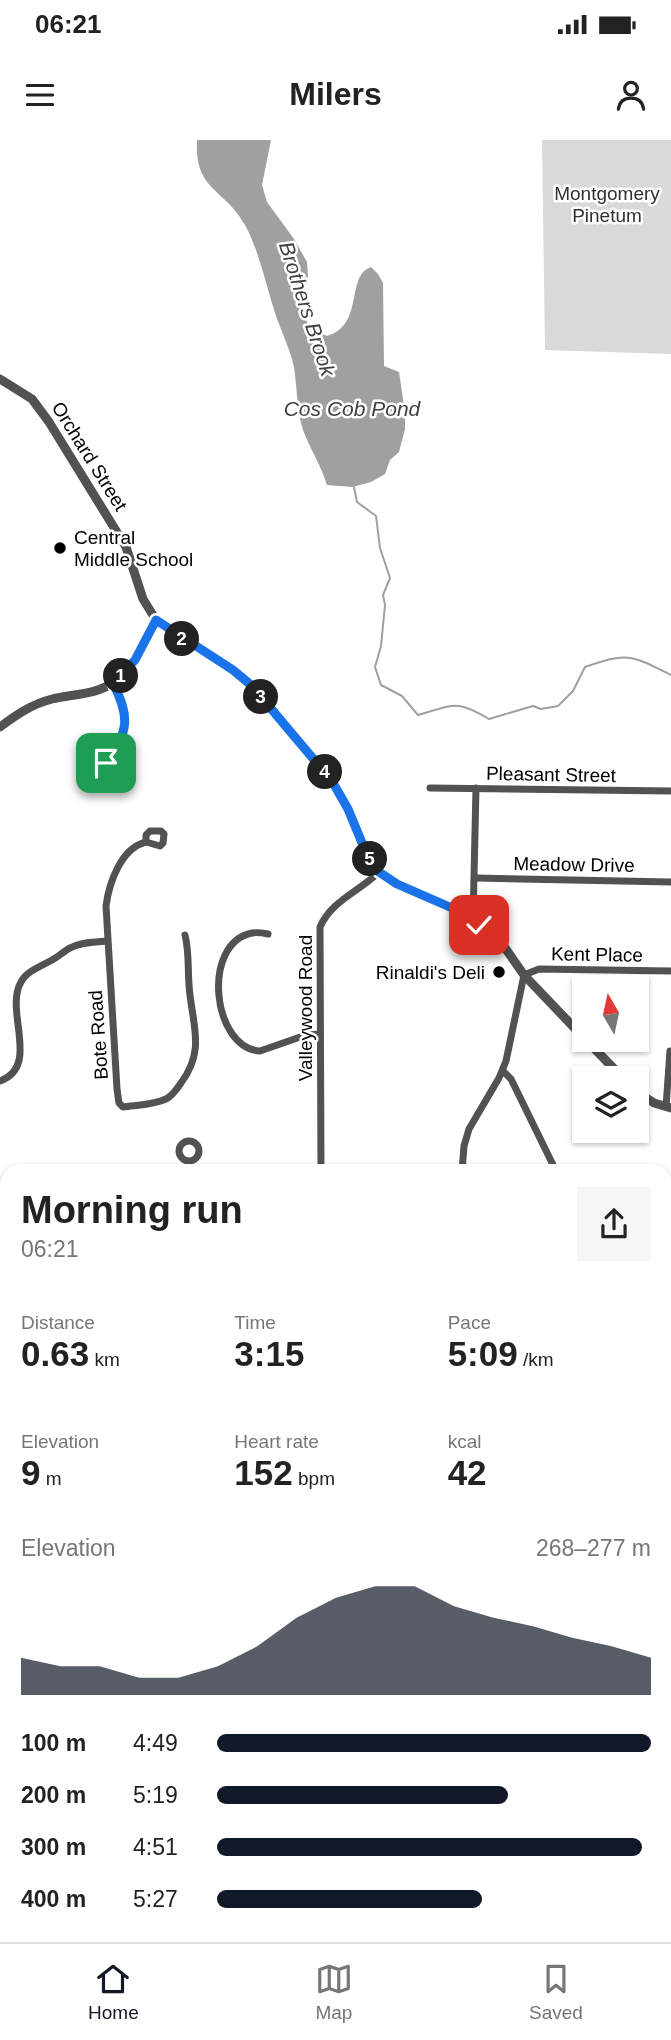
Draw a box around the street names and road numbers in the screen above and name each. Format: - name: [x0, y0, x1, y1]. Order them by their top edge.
- street label: Orchard Street: [48, 398, 132, 515]
- street label: Pleasant Street: [486, 763, 617, 786]
- street label: Meadow Drive: [513, 853, 635, 876]
- street label: Valleywood Road: [295, 935, 316, 1081]
- street label: Kent Place: [551, 943, 643, 966]
- street label: Bote Road: [85, 989, 112, 1080]

